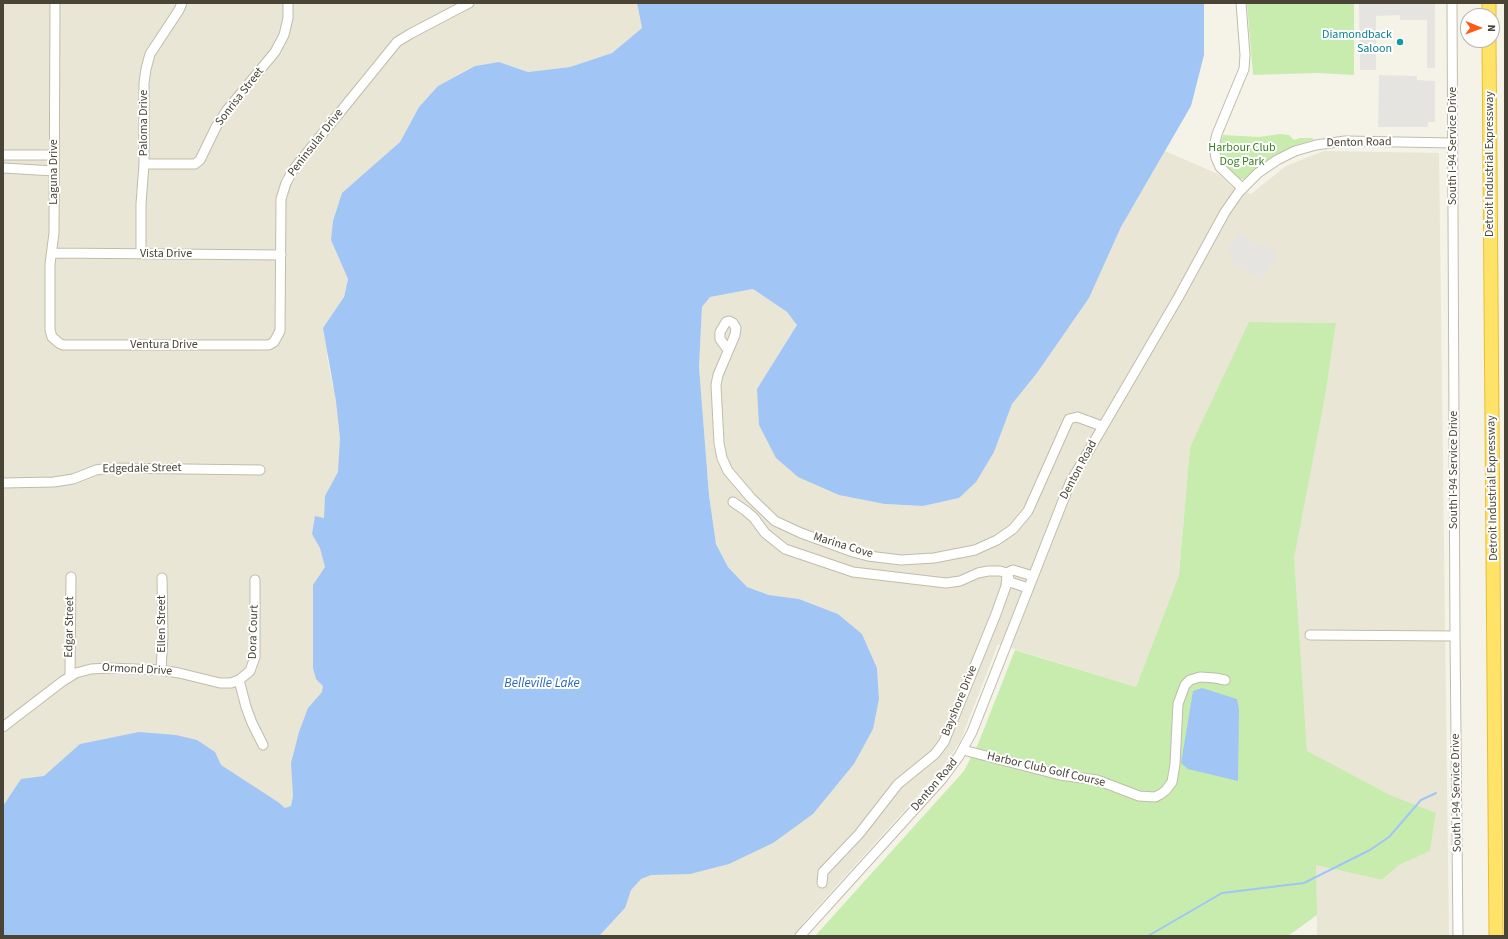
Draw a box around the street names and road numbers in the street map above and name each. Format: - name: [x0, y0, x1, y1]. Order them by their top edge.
- street label: Sonrisa Street: [213, 65, 267, 129]
- street label: South I-94 Service Drive: [1446, 87, 1460, 205]
- street label: Paloma Drive: [137, 90, 151, 156]
- street label: Detroit Industrial Expressway: [1483, 91, 1497, 237]
- street label: Peninsular Drive: [285, 106, 347, 180]
- street label: Denton Road: [1326, 135, 1392, 151]
- street label: Laguna Drive: [47, 139, 61, 205]
- street label: Vista Drive: [140, 247, 192, 261]
- street label: Ventura Drive: [130, 338, 198, 352]
- street label: South I-94 Service Drive: [1447, 411, 1461, 529]
- street label: Detroit Industrial Expressway: [1485, 415, 1501, 561]
- street label: Denton Road: [1057, 438, 1101, 502]
- street label: Edgedale Street: [102, 461, 182, 477]
- street label: Marina Cove: [811, 530, 875, 562]
- street label: Ellen Street: [155, 595, 169, 653]
- street label: Edgar Street: [62, 596, 78, 658]
- street label: Dora Court: [246, 605, 262, 659]
- street label: Ormond Drive: [102, 661, 172, 679]
- street label: Bayshore Drive: [939, 663, 981, 739]
- street label: South I-94 Service Drive: [1449, 734, 1465, 852]
- street label: Harbor Club Golf Course: [985, 749, 1107, 791]
- street label: Denton Road: [909, 755, 961, 815]

